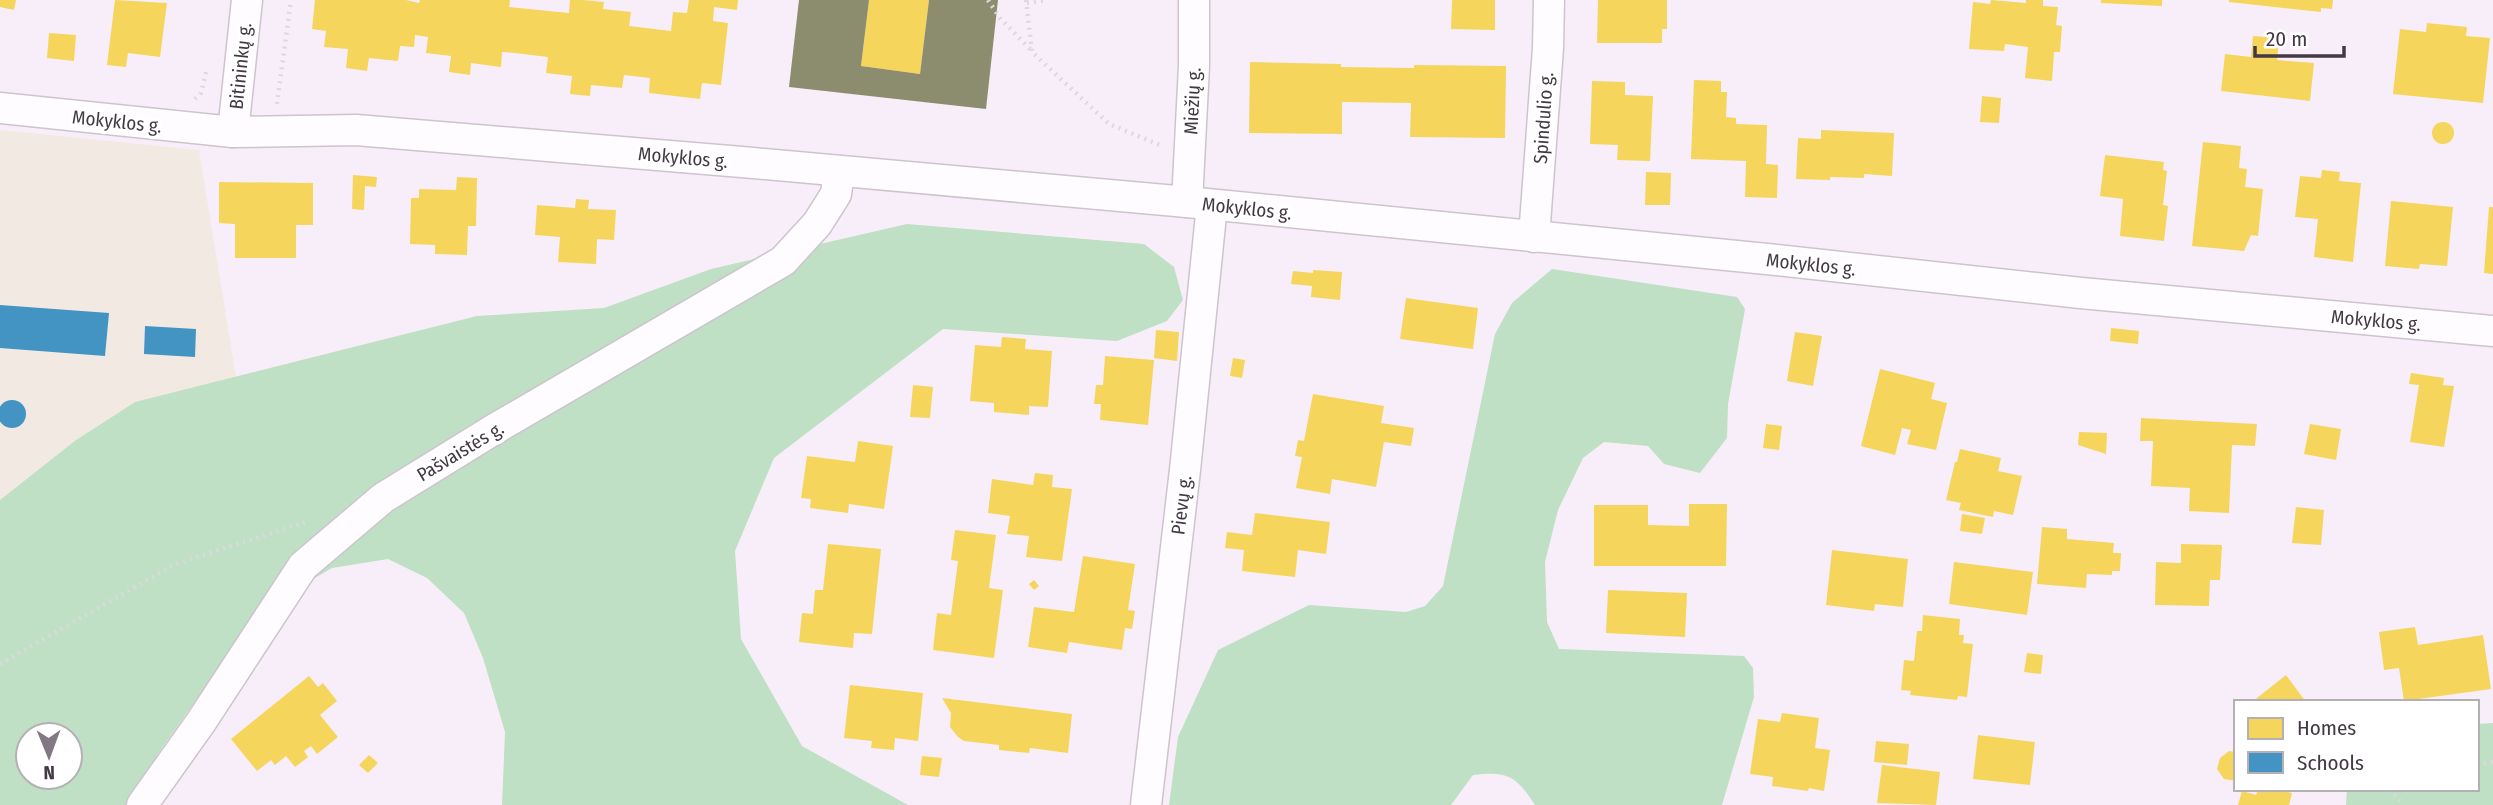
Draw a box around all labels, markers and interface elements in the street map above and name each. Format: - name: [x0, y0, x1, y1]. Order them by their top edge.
- scale bar: [2255, 14, 2344, 58]
- street label: Bitininkų g.: [225, 22, 256, 111]
- text: 20 m: [2266, 26, 2307, 52]
- street label: Miežių g.: [1179, 67, 1206, 135]
- street label: Spindulio g.: [1529, 72, 1558, 165]
- street label: Mokyklos g.: [71, 105, 163, 138]
- street label: Mokyklos g.: [637, 142, 729, 173]
- street label: Mokyklos g.: [1201, 192, 1293, 225]
- street label: Mokyklos g.: [1765, 248, 1857, 281]
- street label: Mokyklos g.: [2330, 305, 2422, 336]
- street label: Pašvaistės g.: [413, 417, 508, 486]
- street label: Pievų g.: [1166, 474, 1197, 536]
- legend: [2234, 700, 2479, 791]
- text: Homes: [2297, 715, 2356, 741]
- north arrow: [14, 721, 84, 791]
- text: Schools: [2297, 750, 2364, 776]
- text: N: [43, 761, 55, 784]

